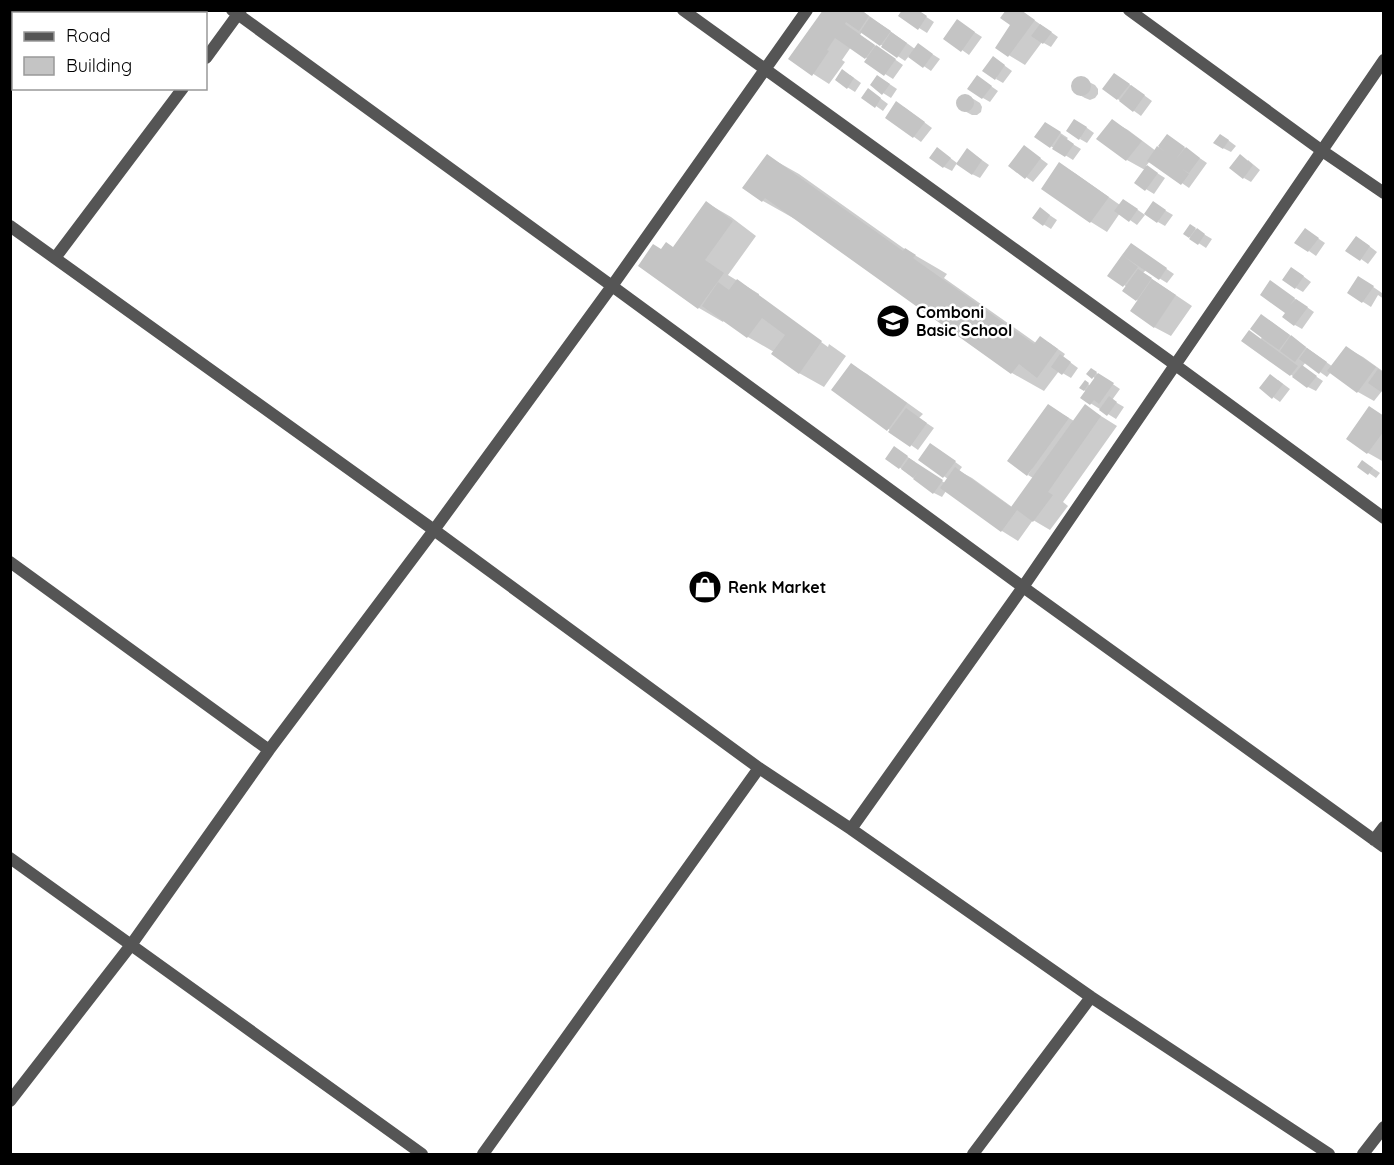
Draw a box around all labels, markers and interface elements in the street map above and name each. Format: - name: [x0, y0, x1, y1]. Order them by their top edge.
- legend: [12, 12, 207, 90]
- text: Road: [66, 24, 111, 47]
- text: Building: [66, 54, 132, 77]
- place label: Comboni Basic School: [916, 302, 1012, 340]
- school or university icon: Comboni Basic School: [875, 303, 911, 339]
- shop icon: Renk Market: [687, 569, 723, 605]
- place label: Renk Market: [728, 577, 826, 597]

